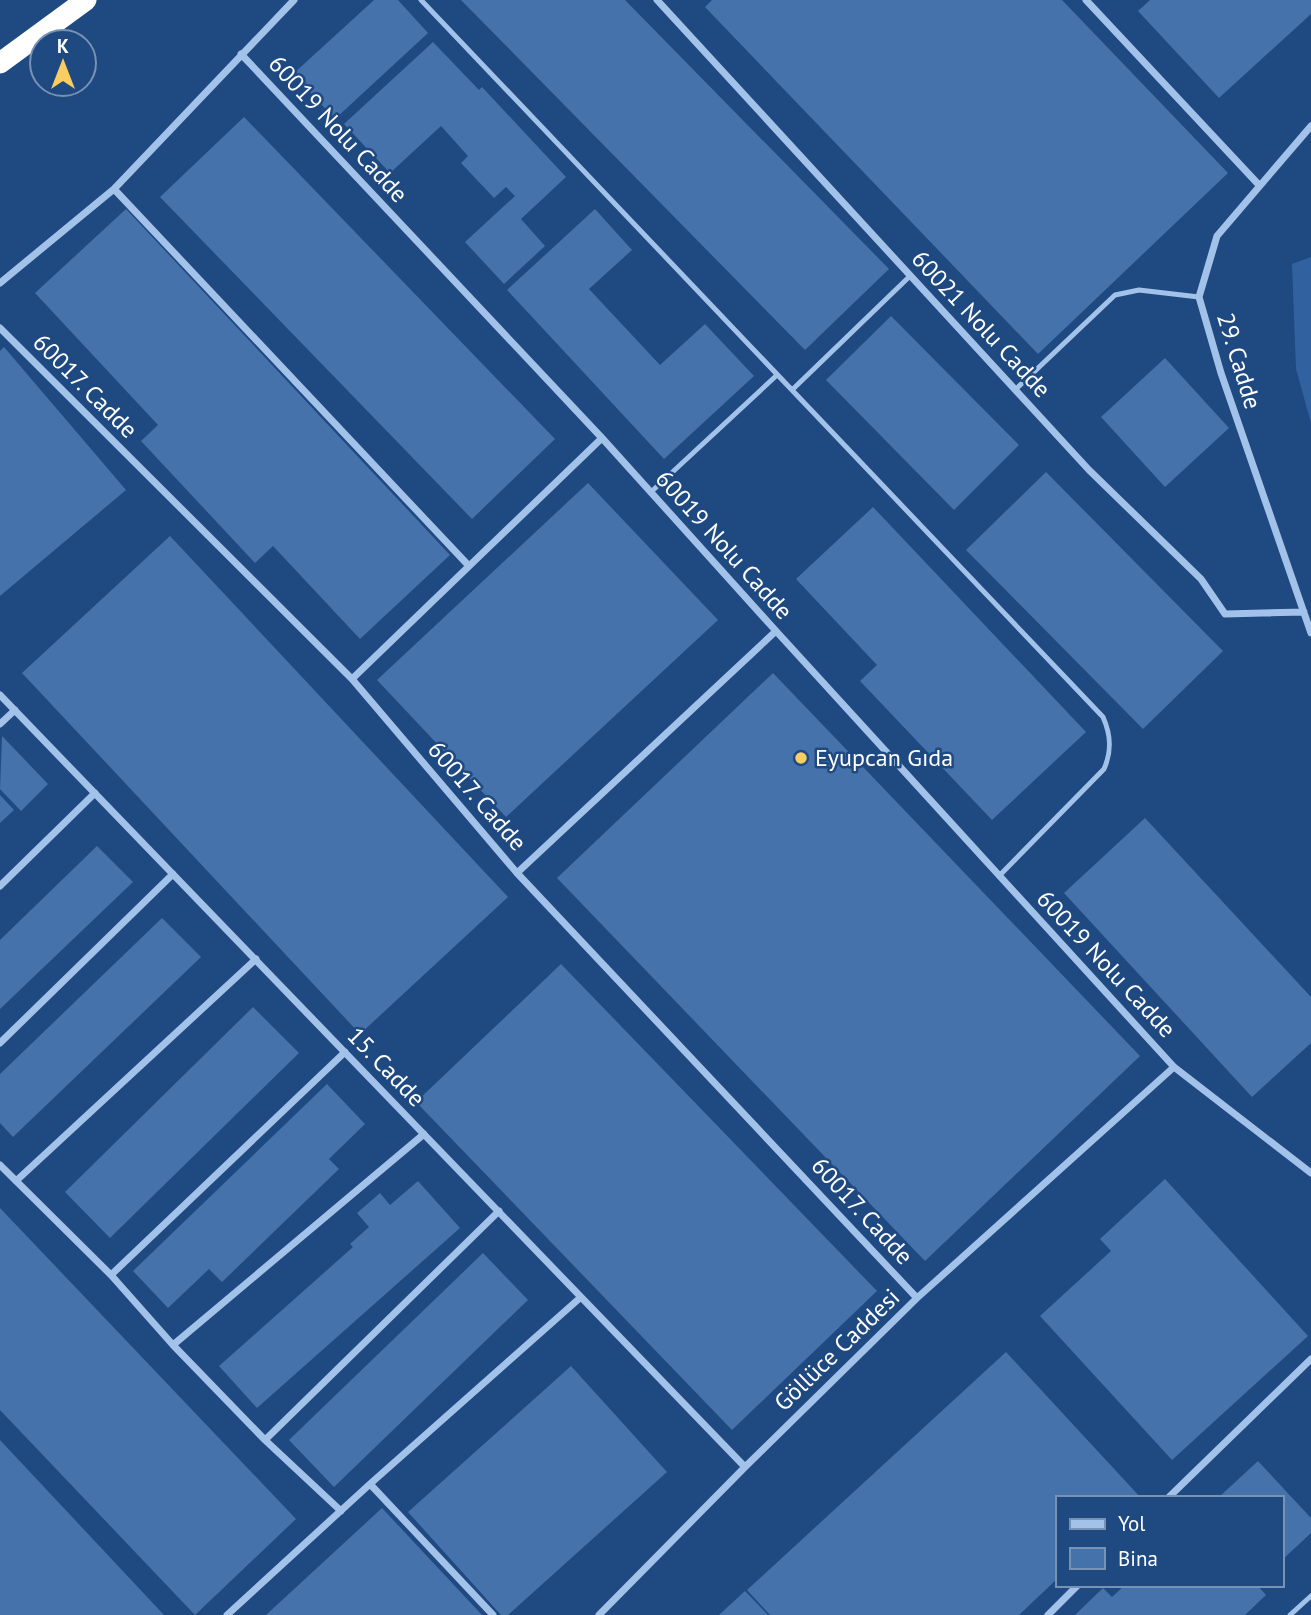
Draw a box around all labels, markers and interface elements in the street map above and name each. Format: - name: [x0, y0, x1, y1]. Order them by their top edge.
- north arrow: [28, 28, 98, 98]
- text: K: [57, 34, 69, 58]
- street label: 60019 Nolu Cadde: [262, 48, 415, 209]
- street label: 60021 Nolu Cadde: [905, 243, 1058, 404]
- street label: 29. Cadde: [1210, 309, 1269, 413]
- street label: 60017. Cadde: [26, 327, 144, 445]
- street label: 60019 Nolu Cadde: [649, 464, 800, 626]
- street label: 60017. Cadde: [421, 734, 534, 857]
- place label: Eyupcan Gıda: [815, 742, 953, 773]
- marker: Eyupcan Gıda: [793, 750, 809, 766]
- street label: 60019 Nolu Cadde: [1030, 883, 1183, 1044]
- street label: 15. Cadde: [341, 1020, 432, 1113]
- street label: 60017. Cadde: [805, 1150, 920, 1271]
- street label: Göllüce Caddesi: [767, 1282, 906, 1417]
- legend: [1056, 1496, 1283, 1587]
- text: Yol: [1118, 1510, 1145, 1537]
- text: Bina: [1118, 1545, 1158, 1572]

